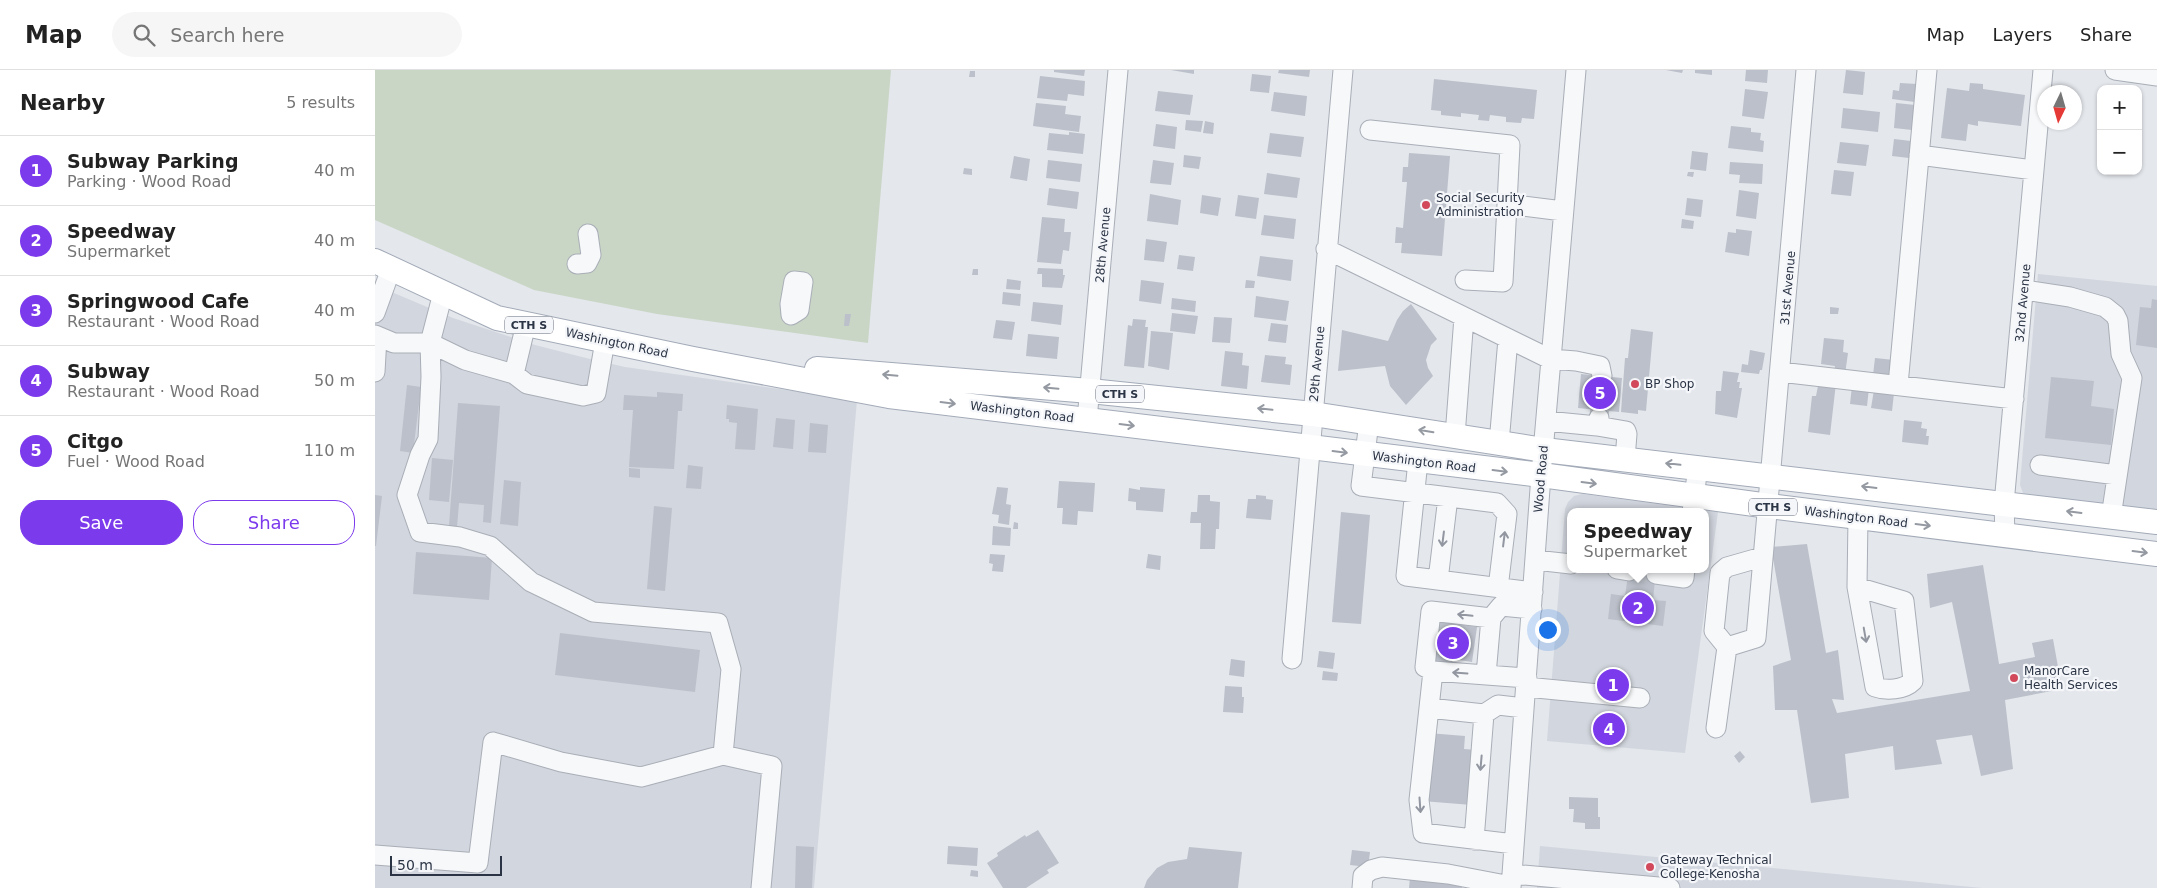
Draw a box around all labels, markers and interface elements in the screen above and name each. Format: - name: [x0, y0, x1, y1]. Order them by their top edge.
- search box: [112, 12, 462, 57]
- text: Map: [25, 21, 82, 49]
- icon: search: [130, 21, 158, 49]
- text: Search here: [170, 24, 284, 46]
- text: Map: [1926, 24, 1964, 45]
- text: Layers: [1992, 24, 2052, 45]
- text: Share: [2080, 24, 2132, 45]
- north arrow: [2037, 85, 2082, 130]
- map controls: [2097, 85, 2142, 175]
- button: +: [2097, 85, 2142, 130]
- text: Nearby: [20, 91, 105, 115]
- text: 5 results: [286, 93, 355, 112]
- button: −: [2097, 130, 2142, 175]
- text: Subway Parking: [67, 150, 238, 172]
- text: 1: [30, 161, 42, 180]
- text: 40 m: [314, 161, 355, 180]
- text: Parking · Wood Road: [67, 172, 231, 191]
- place label: Social Security Administration: [1436, 191, 1525, 219]
- marker: Social Security Administration: [1420, 199, 1432, 211]
- street label: 28th Avenue: [1093, 207, 1113, 283]
- text: Speedway: [67, 220, 176, 242]
- text: 2: [30, 231, 42, 250]
- text: 40 m: [314, 231, 355, 250]
- text: Supermarket: [67, 242, 170, 261]
- street label: 31st Avenue: [1778, 250, 1798, 326]
- street label: 32nd Avenue: [2013, 263, 2033, 343]
- text: Springwood Cafe: [67, 290, 249, 312]
- text: 3: [30, 301, 42, 320]
- text: 40 m: [314, 301, 355, 320]
- text: Restaurant · Wood Road: [67, 312, 260, 331]
- road number: CTH S: [505, 316, 553, 334]
- street label: Washington Road: [564, 325, 670, 361]
- street label: 29th Avenue: [1307, 326, 1327, 402]
- text: Subway: [67, 360, 150, 382]
- one-way arrow: [882, 370, 898, 380]
- text: 4: [30, 371, 42, 390]
- text: 50 m: [314, 371, 355, 390]
- pin: 5: [1584, 374, 1616, 412]
- place label: BP Shop: [1645, 377, 1694, 391]
- marker: BP Shop: [1629, 378, 1641, 390]
- text: Restaurant · Wood Road: [67, 382, 260, 401]
- one-way arrow: [1044, 383, 1060, 393]
- road number: CTH S: [1096, 386, 1144, 402]
- one-way arrow: [940, 398, 956, 408]
- street label: Washington Road: [969, 399, 1075, 425]
- one-way arrow: [1258, 404, 1274, 414]
- one-way arrow: [1118, 420, 1134, 430]
- one-way arrow: [1419, 426, 1435, 436]
- text: Citgo: [67, 430, 123, 452]
- text: 5: [30, 441, 42, 460]
- text: 110 m: [304, 441, 355, 460]
- street label: Wood Road: [1531, 445, 1551, 513]
- one-way arrow: [1332, 447, 1348, 457]
- street label: Washington Road: [1371, 449, 1477, 475]
- text: Fuel · Wood Road: [67, 452, 205, 471]
- one-way arrow: [1665, 459, 1681, 469]
- one-way arrow: [1492, 466, 1508, 476]
- one-way arrow: [1580, 478, 1596, 488]
- one-way arrow: [1861, 482, 1877, 492]
- road number: CTH S: [1749, 498, 1797, 516]
- button: Save: [20, 500, 183, 545]
- button: Share: [193, 500, 355, 545]
- street label: Washington Road: [1803, 504, 1909, 530]
- one-way arrow: [2066, 507, 2082, 517]
- popup: [1567, 508, 1709, 573]
- text: Speedway: [1584, 520, 1692, 542]
- one-way arrow: [1915, 520, 1931, 530]
- one-way arrow: [1438, 530, 1448, 546]
- one-way arrow: [1499, 532, 1509, 548]
- text: Supermarket: [1584, 542, 1687, 561]
- one-way arrow: [2132, 547, 2148, 557]
- pin: 2: [1622, 589, 1654, 627]
- one-way arrow: [1457, 610, 1473, 620]
- your location: [1535, 617, 1561, 643]
- pin: 3: [1437, 624, 1469, 662]
- one-way arrow: [1861, 627, 1871, 643]
- place label: ManorCare Health Services: [2024, 664, 2118, 692]
- pin: 1: [1597, 666, 1629, 704]
- one-way arrow: [1453, 668, 1469, 677]
- marker: ManorCare Health Services: [2008, 672, 2020, 684]
- pin: 4: [1593, 710, 1625, 748]
- one-way arrow: [1476, 754, 1485, 770]
- one-way arrow: [1415, 796, 1424, 812]
- scale bar: [390, 853, 503, 876]
- place label: Gateway Technical College-Kenosha: [1660, 853, 1772, 881]
- text: 50 m: [397, 857, 433, 873]
- marker: Gateway Technical College-Kenosha: [1644, 861, 1656, 873]

